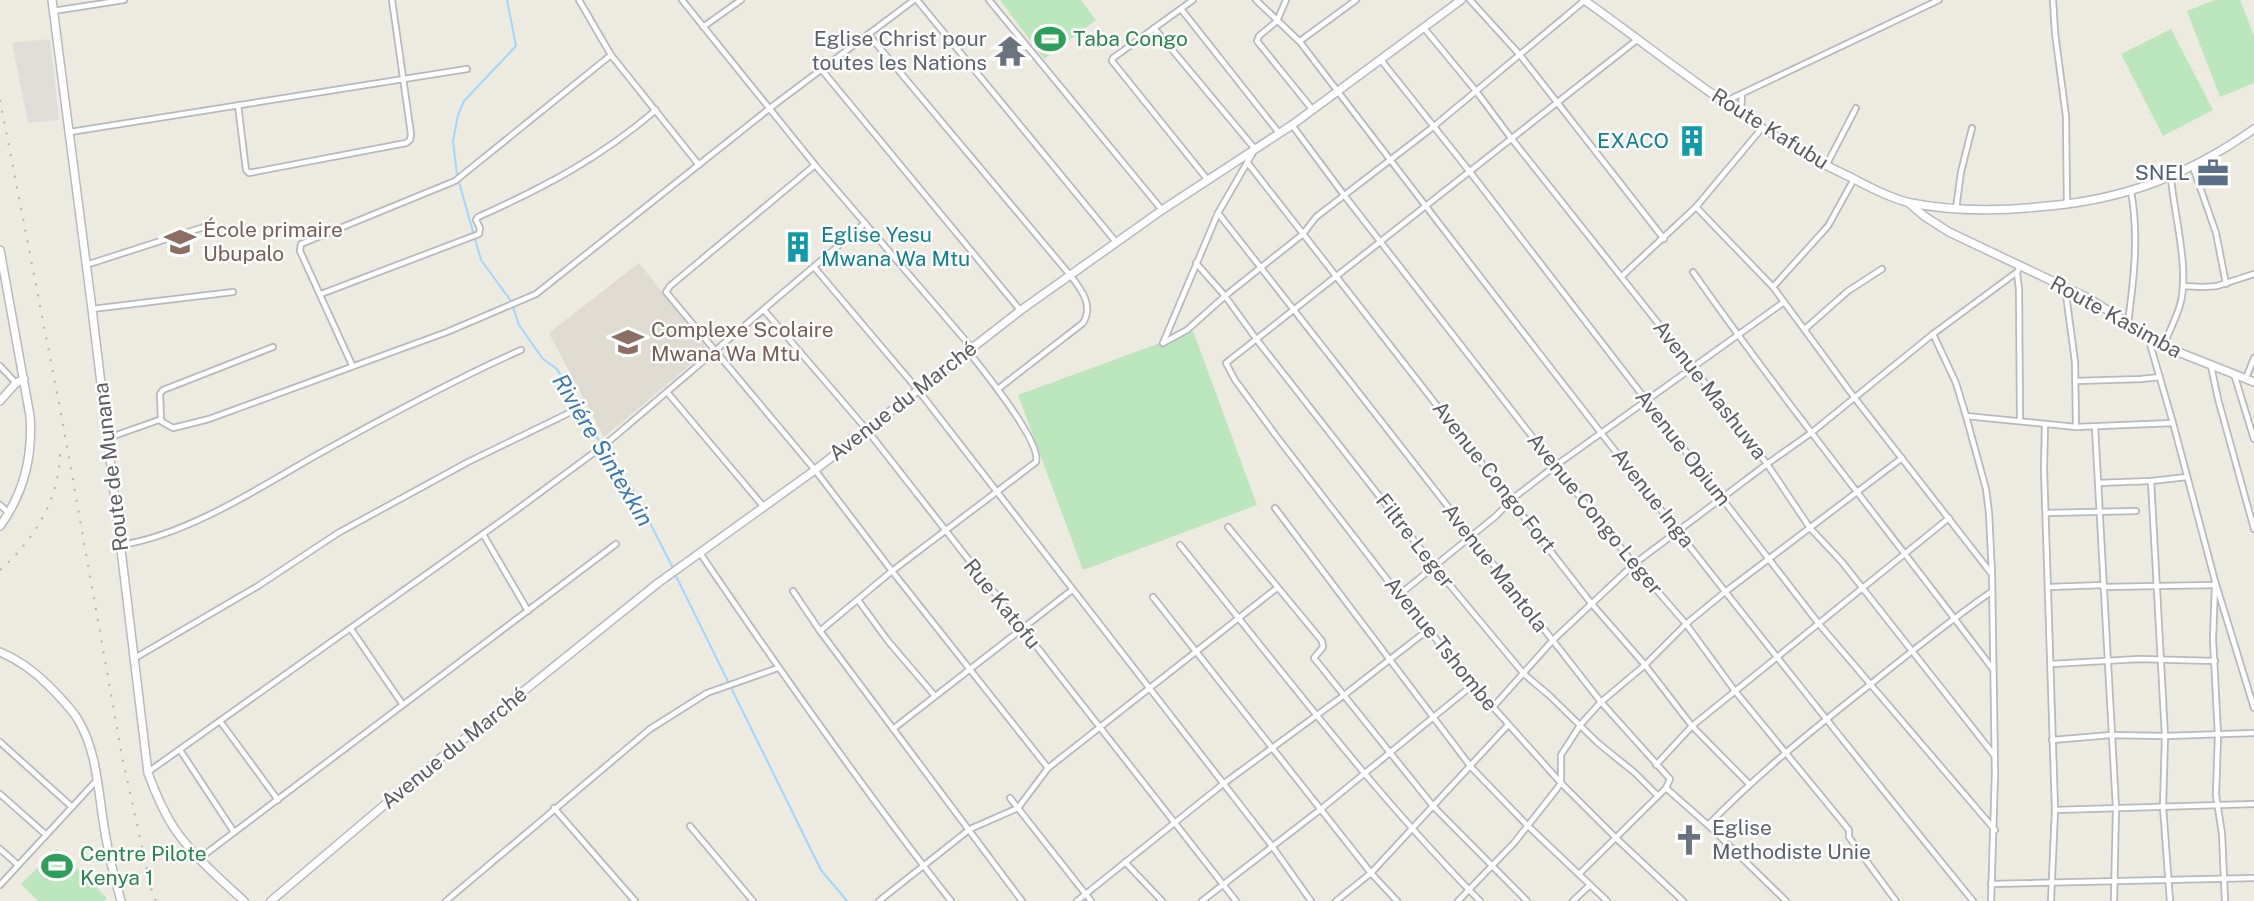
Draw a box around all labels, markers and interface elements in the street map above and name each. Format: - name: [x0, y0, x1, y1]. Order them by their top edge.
- sports icon: Taba Congo: [1033, 22, 1067, 56]
- place label: Eglise Christ pour toutes les Nations: [812, 26, 987, 75]
- place label: Taba Congo: [1073, 26, 1188, 51]
- temple icon: Eglise Christ pour toutes les Nations: [993, 34, 1027, 68]
- street label: Route Kafubu: [1707, 83, 1833, 175]
- building icon: EXACO: [1675, 124, 1709, 158]
- place label: EXACO: [1597, 128, 1669, 153]
- office icon: SNEL: [2196, 156, 2230, 190]
- place label: SNEL: [2135, 160, 2190, 185]
- place label: École primaire Ubupalo: [203, 217, 343, 266]
- place label: Eglise Yesu Mwana Wa Mtu: [821, 222, 970, 271]
- school or university icon: École primaire Ubupalo: [163, 225, 197, 259]
- building icon: Eglise Yesu Mwana Wa Mtu: [781, 230, 815, 264]
- street label: Route Kasimba: [2046, 270, 2186, 363]
- street label: Avenue Mashuwa: [1648, 315, 1773, 464]
- place label: Complexe Scolaire Mwana Wa Mtu: [651, 317, 834, 366]
- school or university icon: Complexe Scolaire Mwana Wa Mtu: [611, 325, 645, 359]
- street label: Avenue du Marché: [824, 335, 981, 466]
- water label: Riviére Sintexkin: [547, 369, 660, 531]
- street label: Route de Munana: [88, 381, 133, 553]
- street label: Avenue Opium: [1630, 385, 1737, 511]
- street label: Avenue Congo Fort: [1428, 396, 1561, 557]
- street label: Avenue Congo Leger: [1522, 428, 1668, 600]
- street label: Avenue Inga: [1607, 443, 1700, 552]
- street label: Filtre Leger: [1371, 489, 1460, 593]
- street label: Avenue Mantola: [1437, 498, 1553, 637]
- street label: Rue Katofu: [959, 554, 1046, 654]
- street label: Avenue Tshombe: [1380, 572, 1503, 716]
- street label: Avenue du Marché: [376, 681, 532, 814]
- place label: Eglise Methodiste Unie: [1712, 815, 1871, 864]
- church icon: Eglise Methodiste Unie: [1672, 823, 1706, 857]
- place label: Centre Pilote Kenya 1: [80, 841, 207, 890]
- sports icon: Centre Pilote Kenya 1: [40, 849, 74, 883]

